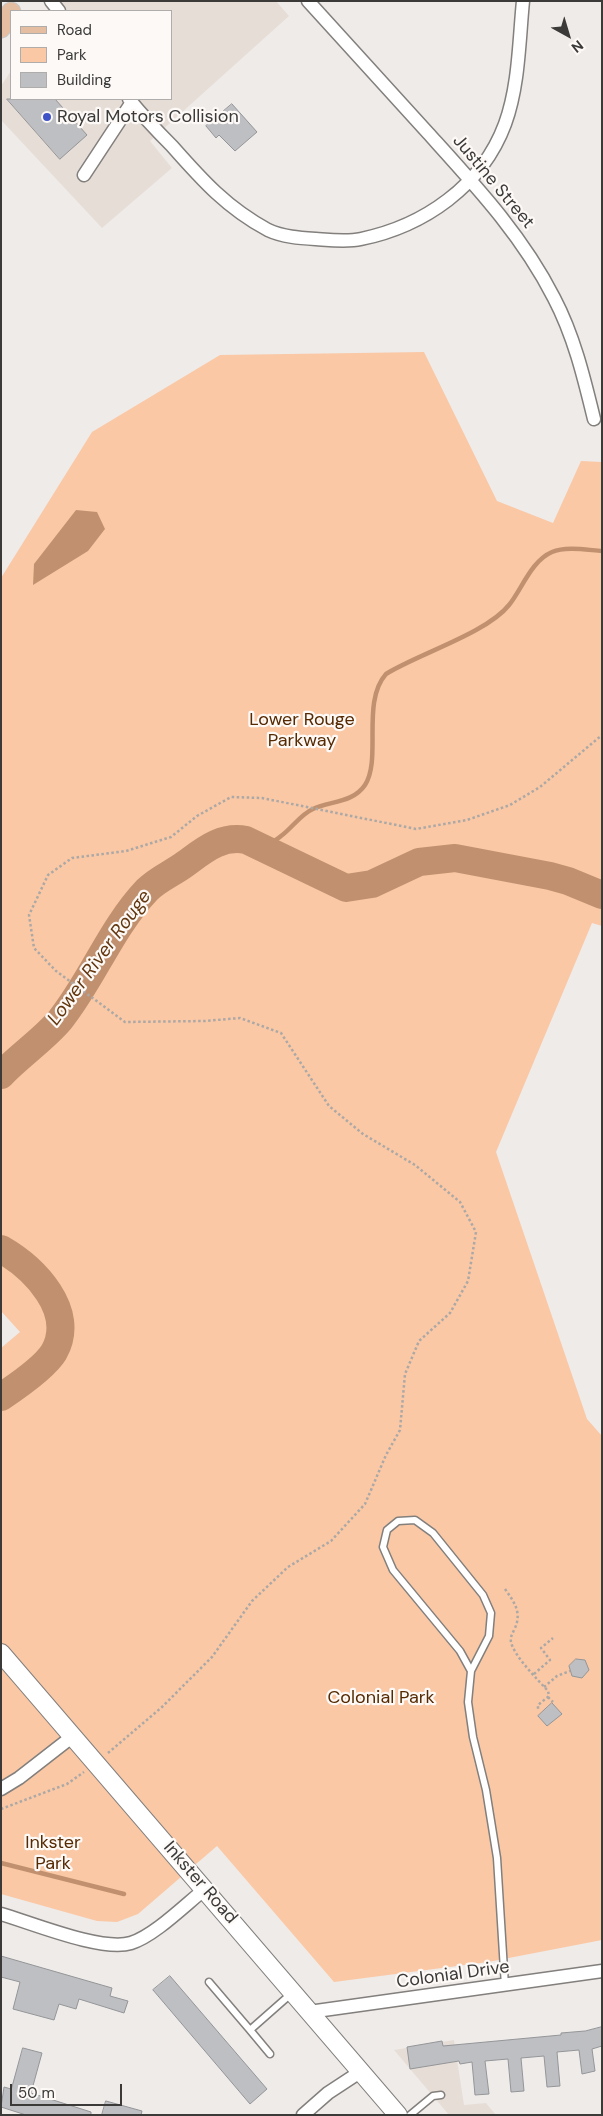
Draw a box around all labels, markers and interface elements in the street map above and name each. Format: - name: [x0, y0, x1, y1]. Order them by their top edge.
- legend: [10, 10, 172, 100]
- north arrow: [543, 10, 593, 60]
- text: Road: [57, 20, 92, 40]
- text: N: [568, 36, 587, 57]
- text: Park: [57, 45, 87, 65]
- text: Building: [57, 70, 112, 90]
- place label: Royal Motors Collision: [57, 106, 239, 128]
- marker: Royal Motors Collision: [41, 111, 53, 123]
- street label: Justine Street: [448, 131, 538, 233]
- park label: Lower Rouge Parkway: [249, 709, 355, 752]
- water label: Lower River Rouge: [43, 886, 157, 1030]
- park label: Colonial Park: [327, 1687, 435, 1709]
- park label: Inkster Park: [25, 1832, 81, 1875]
- street label: Inkster Road: [158, 1837, 242, 1929]
- street label: Colonial Drive: [395, 1956, 511, 1994]
- scale bar: [12, 2074, 125, 2106]
- text: 50 m: [18, 2083, 55, 2103]

